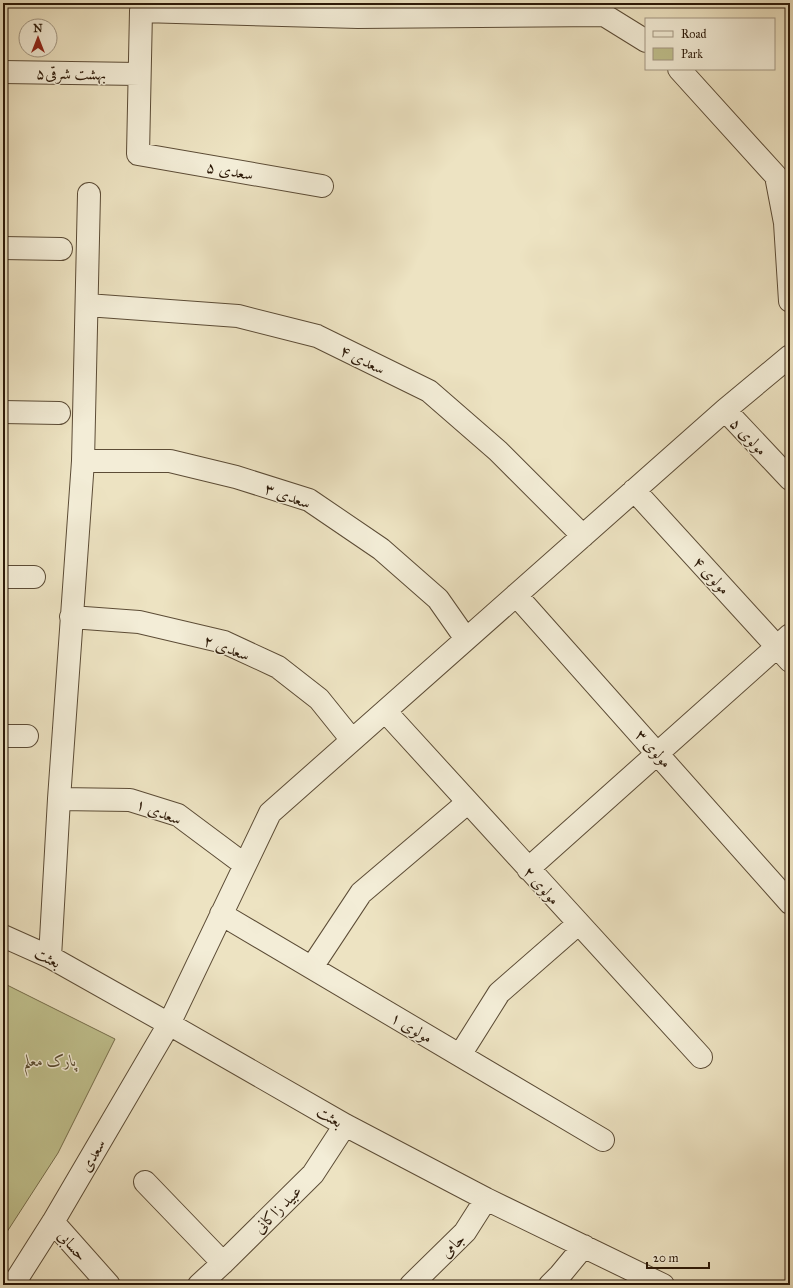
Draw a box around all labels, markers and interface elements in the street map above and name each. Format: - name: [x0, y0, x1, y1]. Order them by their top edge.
- north arrow: [18, 18, 58, 58]
- legend: [645, 18, 775, 70]
- text: N: [33, 22, 43, 35]
- text: Road: [681, 27, 707, 41]
- text: Park: [681, 47, 703, 61]
- street label: بهشت شرقی۵: [36, 63, 106, 85]
- street label: سعدی ۵: [205, 157, 255, 184]
- street label: سعدی ۴: [337, 340, 388, 378]
- street label: مولوی ۵: [725, 414, 771, 460]
- street label: سعدی ۳: [262, 478, 313, 513]
- street label: مولوی ۴: [689, 552, 734, 599]
- street label: سعدی ۲: [201, 630, 252, 665]
- street label: مولوی ۳: [631, 725, 676, 772]
- street label: سعدی ۱: [133, 794, 184, 829]
- street label: مولوی ۲: [519, 862, 564, 909]
- street label: بعثت: [31, 943, 64, 972]
- street label: مولوی ۱: [387, 1008, 436, 1048]
- park label: پارک معلم: [23, 1051, 79, 1077]
- street label: بعثت: [313, 1101, 346, 1131]
- street label: سعدی: [76, 1135, 109, 1175]
- street label: عبید زاکانی: [249, 1181, 305, 1237]
- street label: حسابی: [52, 1226, 91, 1266]
- street label: جامی: [436, 1229, 469, 1262]
- scale bar: [647, 1244, 709, 1270]
- text: 20 m: [653, 1251, 679, 1265]

